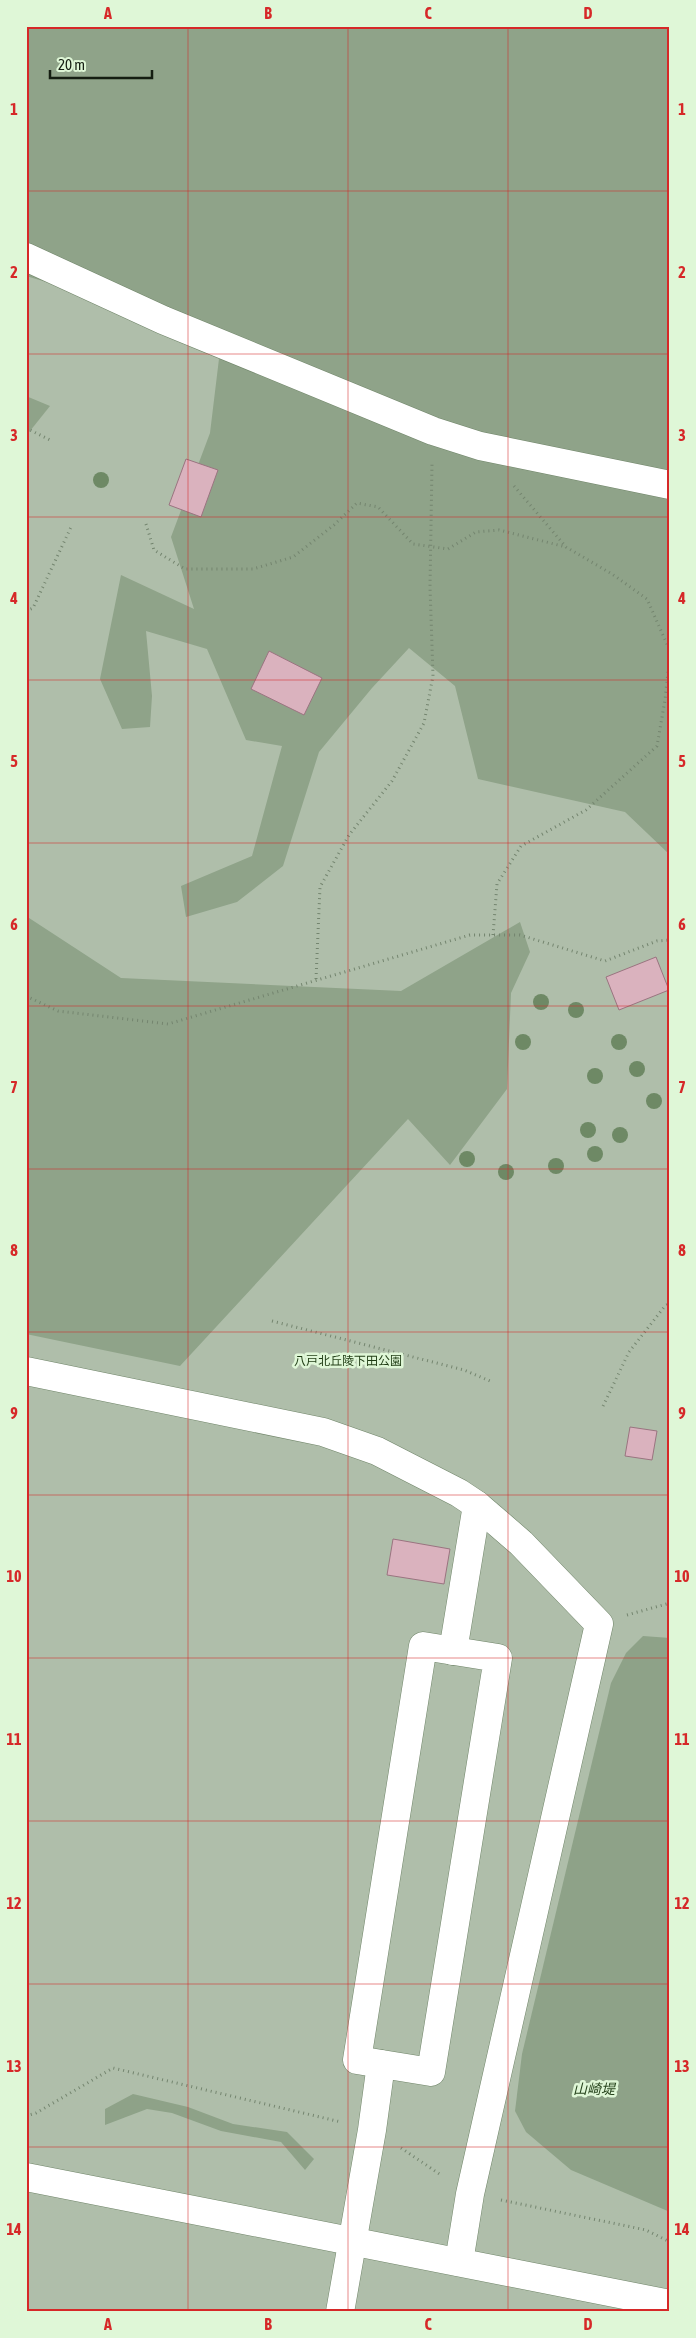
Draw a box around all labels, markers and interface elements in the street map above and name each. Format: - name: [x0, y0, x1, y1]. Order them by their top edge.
- text: A: [103, 4, 112, 22]
- text: B: [264, 4, 272, 22]
- text: C: [424, 4, 432, 22]
- text: D: [584, 4, 593, 22]
- scale bar: [50, 48, 152, 80]
- text: 20 m: [58, 56, 85, 73]
- text: 1: [10, 100, 18, 118]
- text: 1: [678, 100, 686, 118]
- text: 2: [10, 263, 18, 281]
- text: 2: [678, 263, 686, 281]
- text: 3: [10, 426, 18, 444]
- text: 3: [678, 426, 686, 444]
- text: 4: [9, 589, 18, 607]
- text: 4: [677, 589, 686, 607]
- text: 5: [10, 752, 18, 770]
- text: 5: [678, 752, 686, 770]
- text: 6: [10, 915, 18, 933]
- text: 6: [678, 915, 686, 933]
- text: 7: [10, 1078, 18, 1096]
- text: 7: [678, 1078, 686, 1096]
- text: 8: [10, 1241, 18, 1259]
- text: 8: [678, 1241, 686, 1259]
- park label: 八戸北丘陵下田公園: [294, 1354, 402, 1368]
- text: 9: [10, 1404, 18, 1422]
- text: 9: [678, 1404, 686, 1422]
- text: 10: [6, 1567, 22, 1585]
- text: 10: [674, 1567, 690, 1585]
- text: 11: [6, 1730, 22, 1748]
- text: 11: [674, 1730, 690, 1748]
- text: 12: [6, 1894, 22, 1912]
- text: 12: [674, 1894, 690, 1912]
- text: 13: [6, 2057, 22, 2075]
- text: 13: [674, 2057, 690, 2075]
- water label: 山崎堤: [573, 2081, 617, 2097]
- text: 14: [6, 2220, 22, 2238]
- text: 14: [674, 2220, 690, 2238]
- text: A: [103, 2315, 112, 2333]
- text: B: [264, 2315, 272, 2333]
- text: C: [424, 2315, 432, 2333]
- text: D: [584, 2315, 593, 2333]

